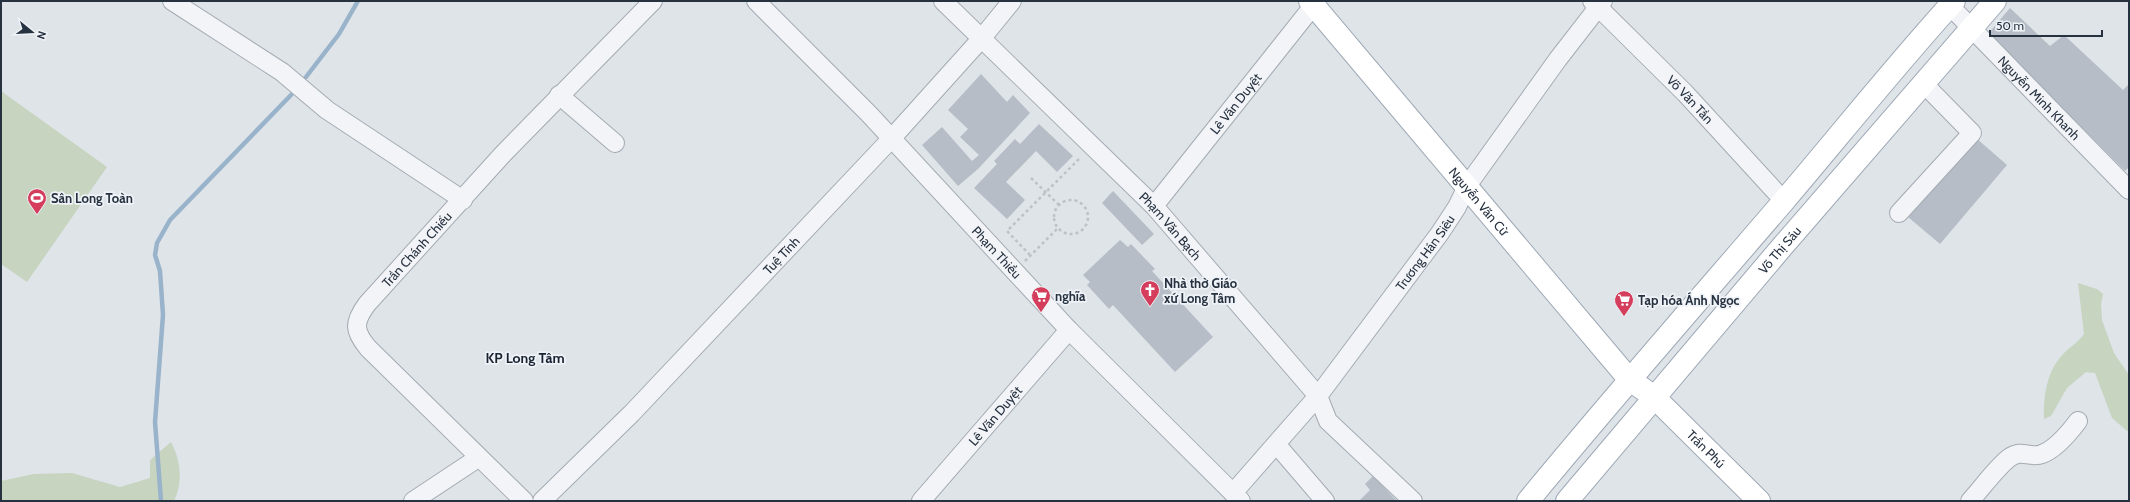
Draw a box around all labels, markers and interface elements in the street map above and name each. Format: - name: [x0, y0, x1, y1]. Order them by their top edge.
- north arrow: [12, 12, 52, 52]
- scale bar: [1990, 12, 2102, 38]
- text: 50 m: [1996, 18, 2024, 33]
- text: N: [34, 29, 49, 41]
- street label: Nguyễn Minh Khanh: [1995, 52, 2084, 143]
- street label: Lê Văn Duyệt: [1206, 69, 1265, 137]
- street label: Võ Văn Tần: [1664, 72, 1717, 127]
- street label: Nguyễn Văn Cừ: [1446, 164, 1513, 239]
- sports icon: Sân Long Toàn: [26, 187, 48, 215]
- street label: Phạm Văn Bạch: [1136, 188, 1205, 263]
- place label: Sân Long Toàn: [51, 190, 133, 206]
- street label: Trần Chánh Chiếu: [378, 208, 455, 290]
- street label: Trương Hán Siêu: [1392, 211, 1458, 293]
- street label: Phạm Thiều: [969, 223, 1025, 282]
- street label: Võ Thị Sáu: [1755, 223, 1804, 277]
- street label: Tuệ Tĩnh: [759, 233, 803, 277]
- place label: Nhà thờ Giáo xứ Long Tâm: [1164, 275, 1238, 306]
- church icon: Nhà thờ Giáo xứ Long Tâm: [1139, 279, 1161, 307]
- supermarket icon: nghĩa: [1030, 285, 1052, 313]
- place label: nghĩa: [1055, 288, 1086, 304]
- supermarket icon: Tạp hóa Ánh Ngọc: [1613, 289, 1635, 317]
- place label: Tạp hóa Ánh Ngọc: [1638, 291, 1740, 308]
- district label: KP Long Tâm: [485, 349, 565, 367]
- street label: Lê Văn Duyệt: [965, 382, 1025, 449]
- street label: Trần Phú: [1684, 426, 1729, 471]

